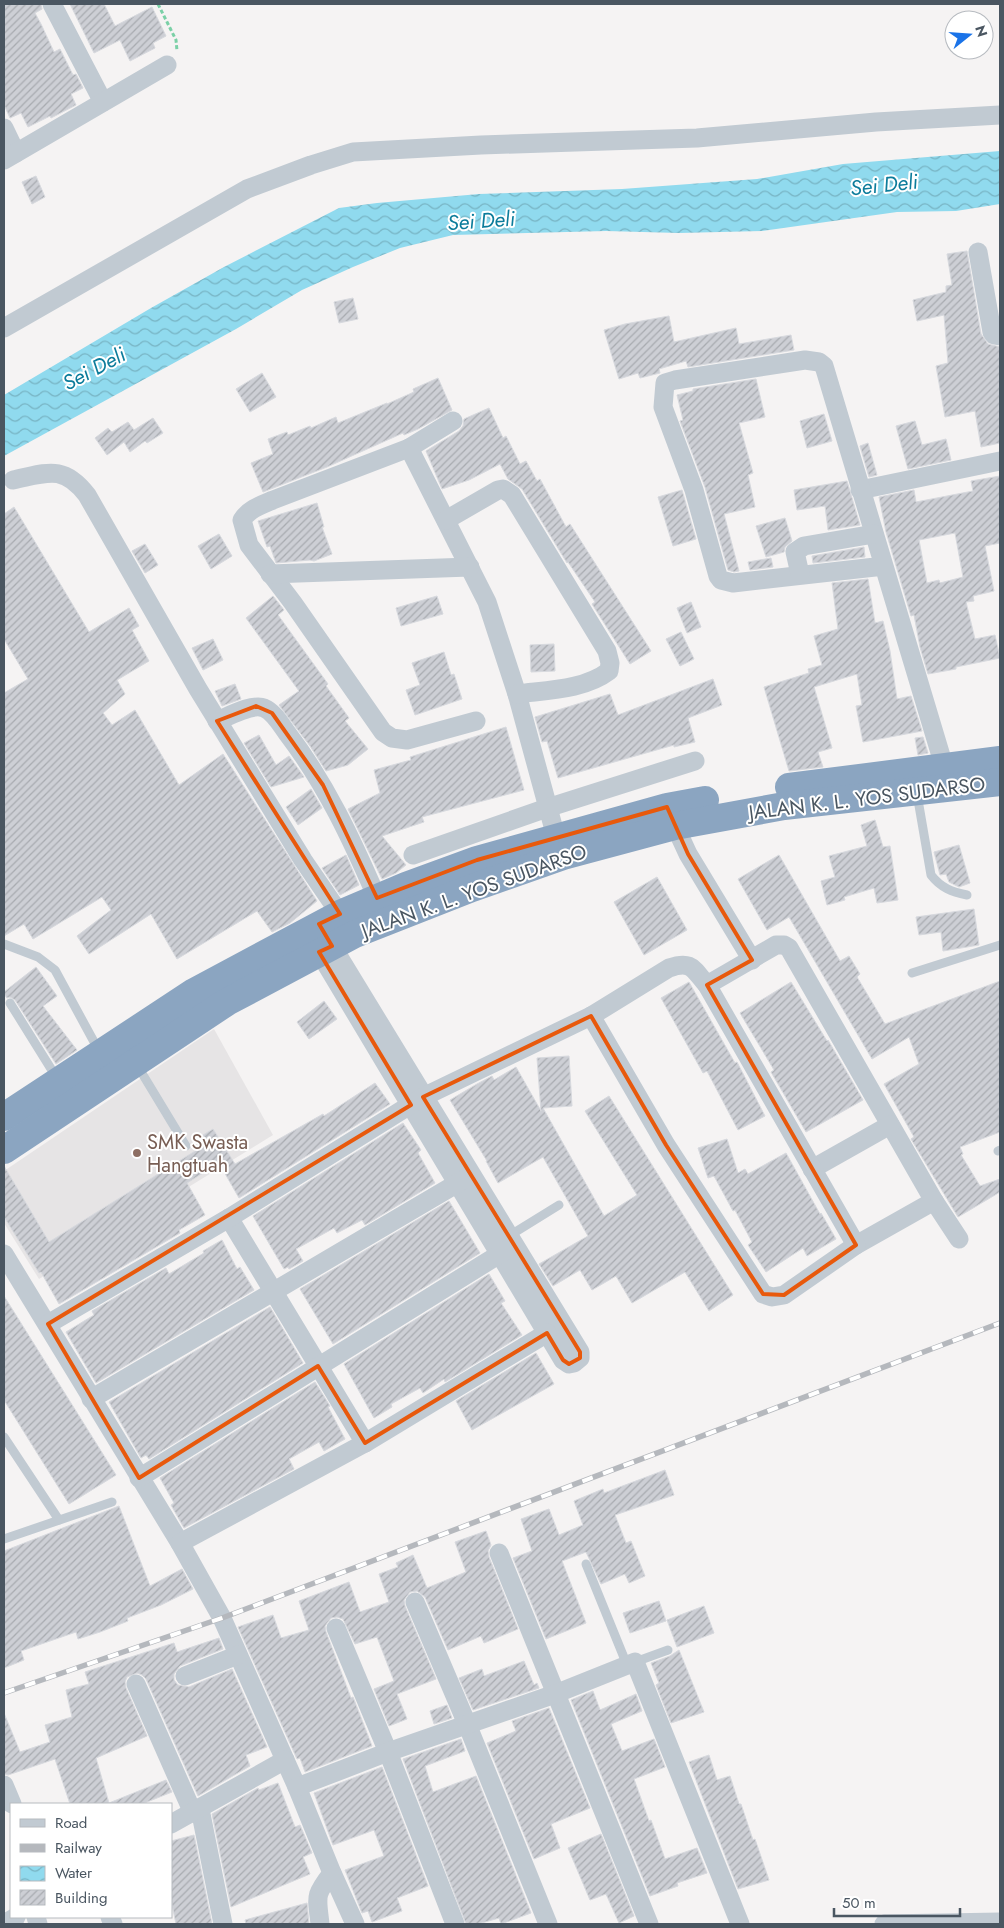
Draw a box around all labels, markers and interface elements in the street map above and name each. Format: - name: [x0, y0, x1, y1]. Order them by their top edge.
- north arrow: [944, 10, 994, 60]
- text: N: [970, 23, 993, 39]
- water label: Sei Deli: [849, 166, 920, 203]
- water label: Sei Deli: [446, 204, 516, 238]
- water label: Sei Deli: [57, 340, 132, 398]
- street label: JALAN K. L. YOS SUDARSO: [744, 770, 987, 828]
- street label: JALAN K. L. YOS SUDARSO: [355, 837, 591, 947]
- place label: SMK Swasta Hangtuah: [147, 1128, 248, 1180]
- marker: SMK Swasta Hangtuah: [131, 1147, 143, 1159]
- legend: [10, 1803, 172, 1918]
- text: Road: [55, 1812, 87, 1834]
- text: Railway: [55, 1837, 102, 1859]
- text: Water: [55, 1862, 93, 1884]
- scale bar: [834, 1886, 960, 1918]
- text: Building: [55, 1887, 107, 1909]
- text: 50 m: [842, 1892, 876, 1914]

